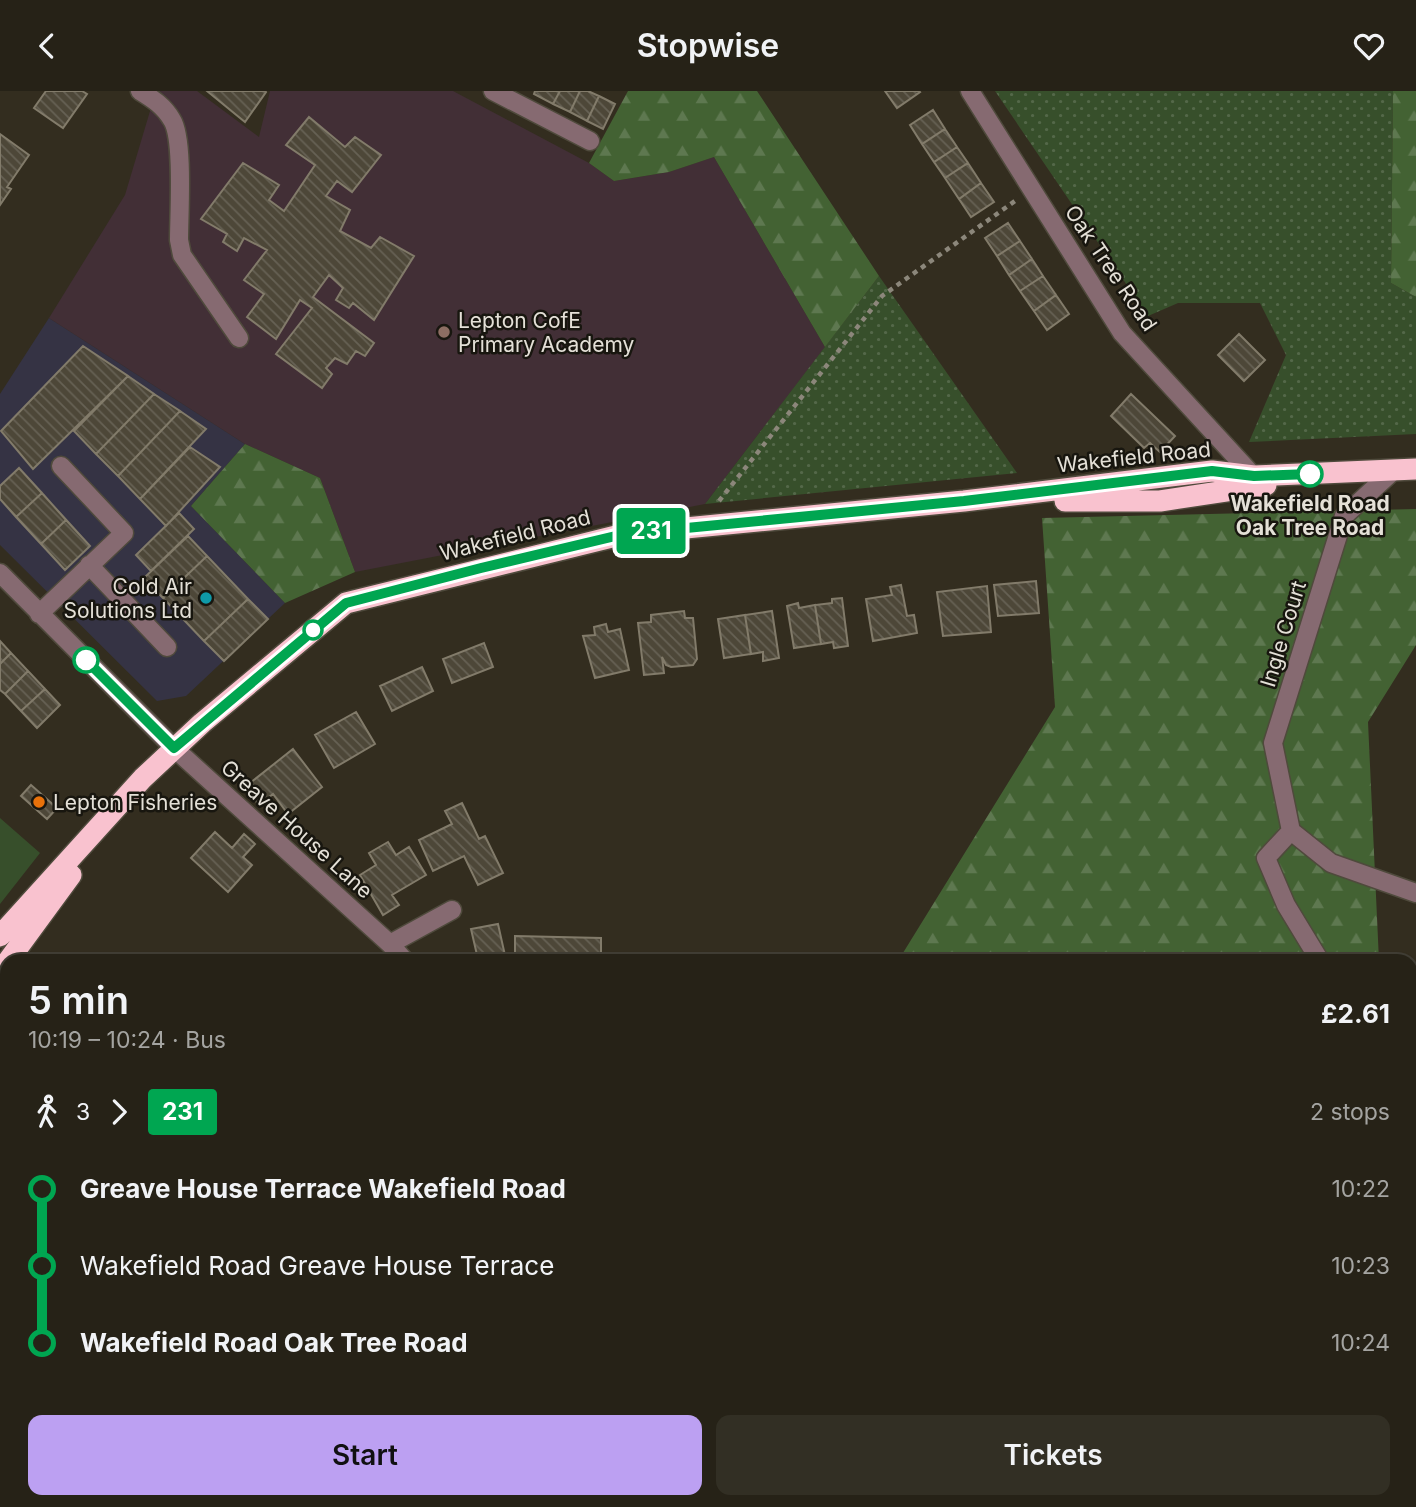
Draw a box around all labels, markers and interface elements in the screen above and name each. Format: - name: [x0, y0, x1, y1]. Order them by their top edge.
- text: Stopwise: [637, 26, 779, 65]
- icon: back: [28, 27, 66, 65]
- icon: heart: [1350, 27, 1388, 65]
- street label: Oak Tree Road: [1060, 200, 1162, 336]
- place label: Lepton CofE Primary Academy: [458, 308, 635, 357]
- marker: Lepton CofE Primary Academy: [436, 324, 452, 340]
- street label: Wakefield Road: [1056, 437, 1212, 477]
- marker: Wakefield Road Oak Tree Road: [1297, 461, 1323, 487]
- place label: Wakefield Road Oak Tree Road: [1230, 491, 1390, 540]
- street label: Wakefield Road: [437, 504, 593, 566]
- line badge: 231: [611, 508, 691, 554]
- text: 231: [631, 516, 671, 545]
- place label: Cold Air Solutions Ltd: [64, 574, 192, 623]
- street label: Ingle Court: [1255, 578, 1311, 690]
- marker: Cold Air Solutions Ltd: [198, 590, 214, 606]
- unlabelled marker: [303, 620, 323, 640]
- unlabelled marker: [73, 647, 99, 673]
- street label: Greave House Lane: [216, 755, 378, 903]
- place label: Lepton Fisheries: [53, 790, 217, 815]
- marker: Lepton Fisheries: [31, 794, 47, 810]
- text: 5 min: [28, 977, 129, 1023]
- text: £2.61: [1321, 998, 1390, 1029]
- text: 10:19 – 10:24 · Bus: [28, 1026, 226, 1054]
- icon: walk: [28, 1093, 66, 1131]
- icon: forward: [100, 1093, 138, 1131]
- text: 231: [162, 1097, 203, 1126]
- text: 3: [76, 1098, 90, 1126]
- text: 2 stops: [1310, 1098, 1390, 1126]
- text: Greave House Terrace Wakefield Road: [80, 1173, 566, 1204]
- text: 10:22: [1331, 1175, 1390, 1203]
- text: Wakefield Road Greave House Terrace: [80, 1250, 554, 1281]
- text: 10:23: [1331, 1252, 1390, 1280]
- text: Wakefield Road Oak Tree Road: [80, 1327, 468, 1358]
- text: 10:24: [1331, 1329, 1390, 1357]
- button: Start: [28, 1415, 702, 1495]
- button: Tickets: [716, 1415, 1390, 1495]

